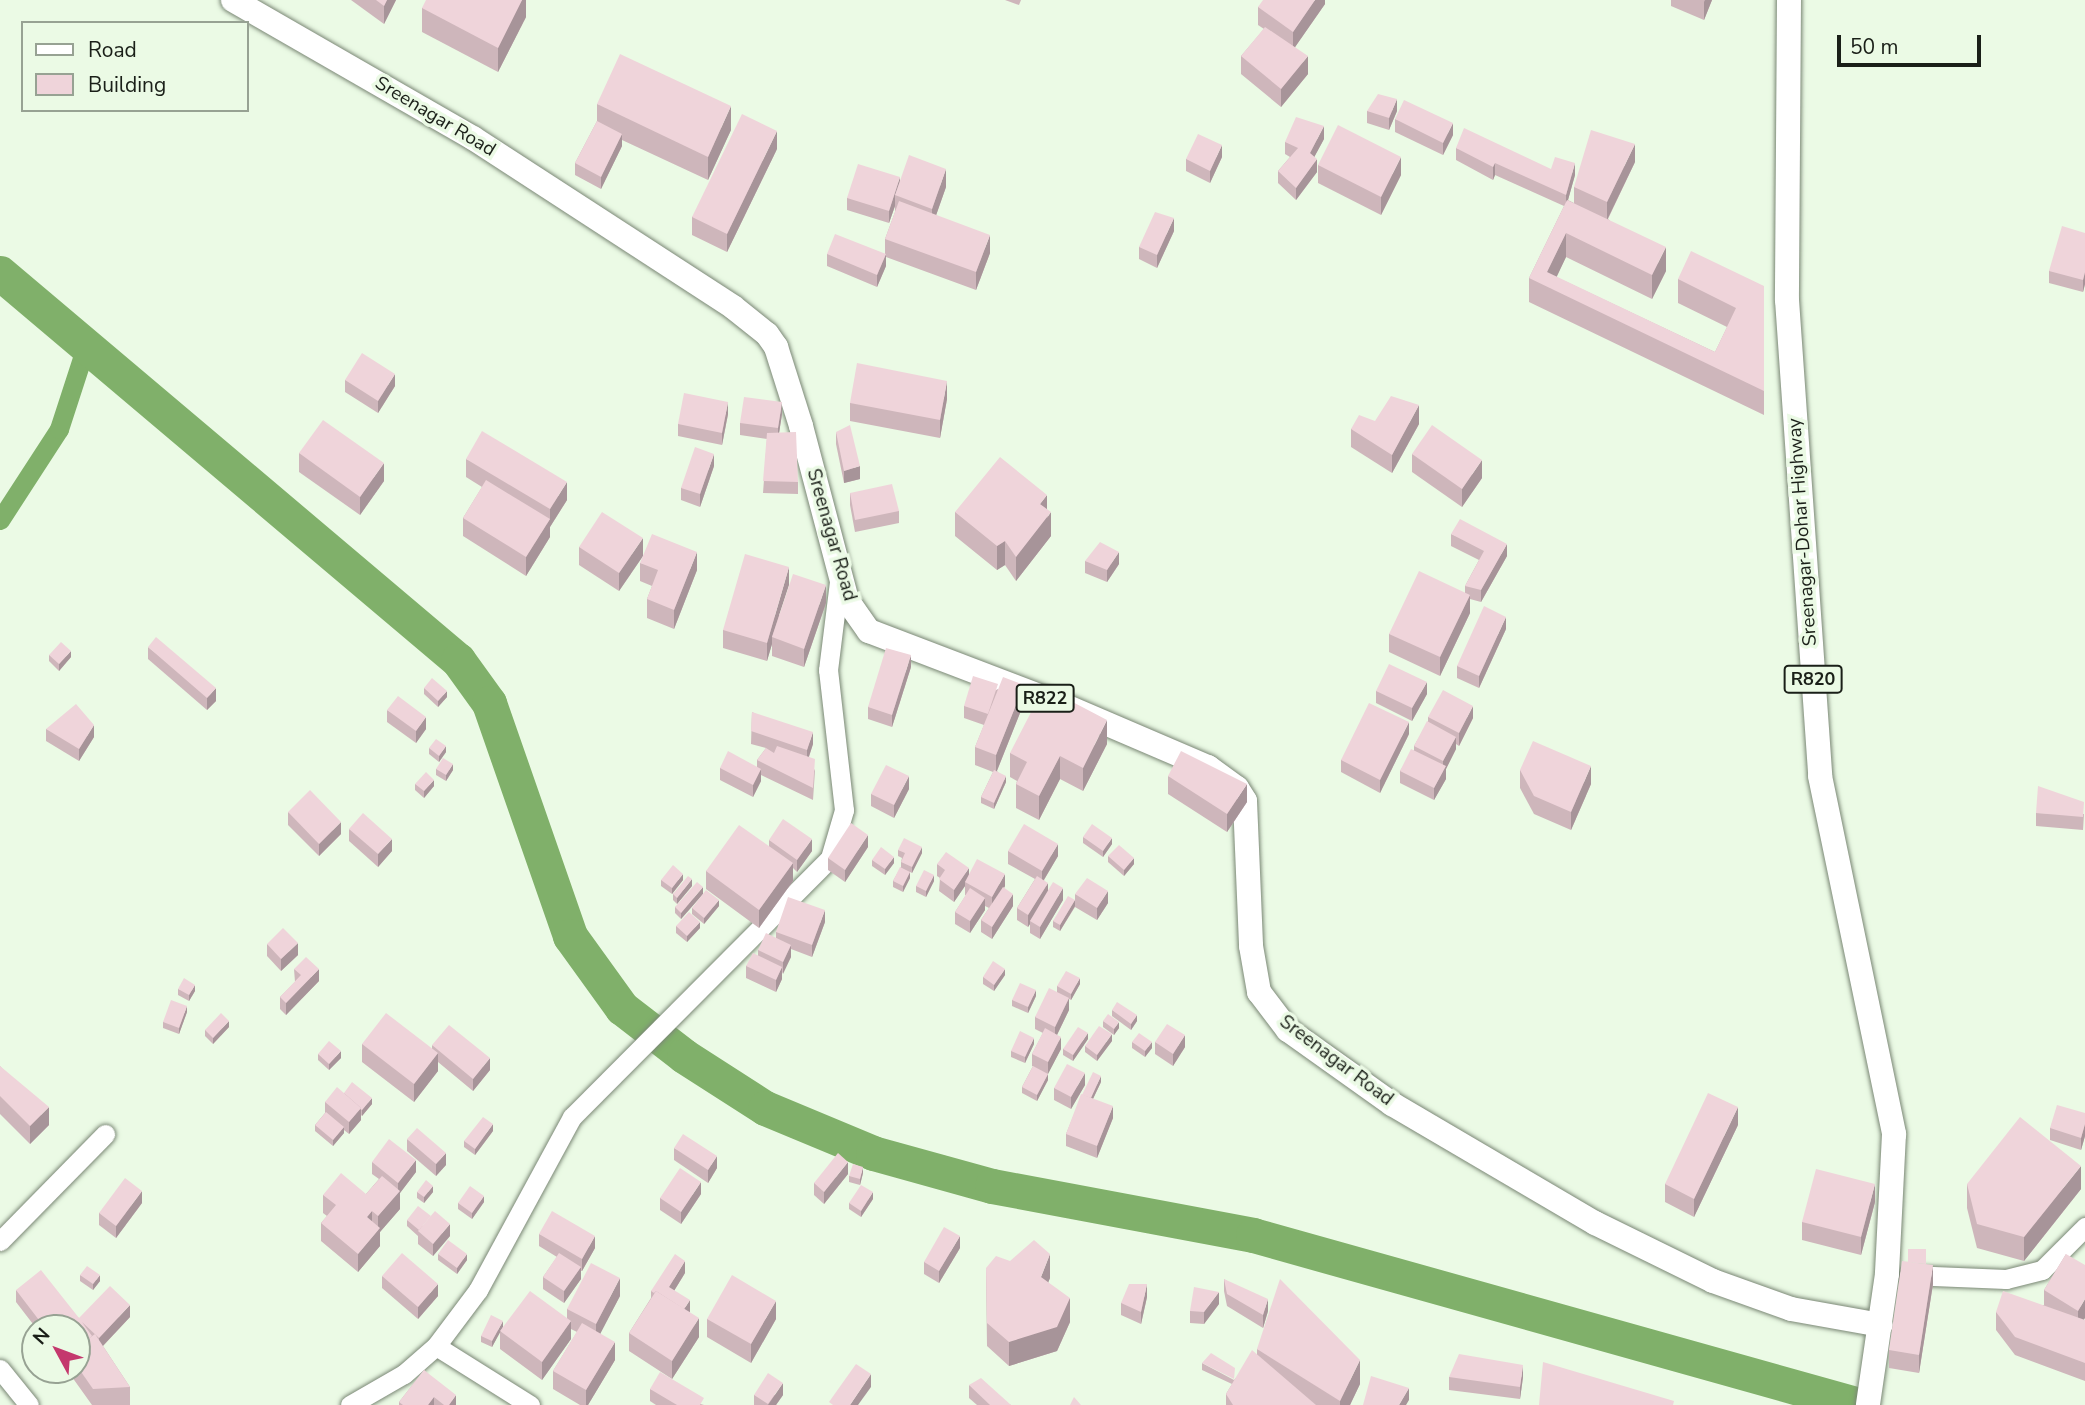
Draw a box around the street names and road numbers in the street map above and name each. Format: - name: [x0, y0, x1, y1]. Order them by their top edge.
- street label: Sreenagar Road: [371, 72, 499, 162]
- street label: Sreenagar-Dohar Highway: [1784, 417, 1822, 647]
- street label: Sreenagar Road: [801, 466, 861, 604]
- road number: R820: [1783, 664, 1843, 694]
- road number: R822: [1015, 684, 1075, 712]
- street label: Sreenagar Road: [1275, 1011, 1397, 1111]

